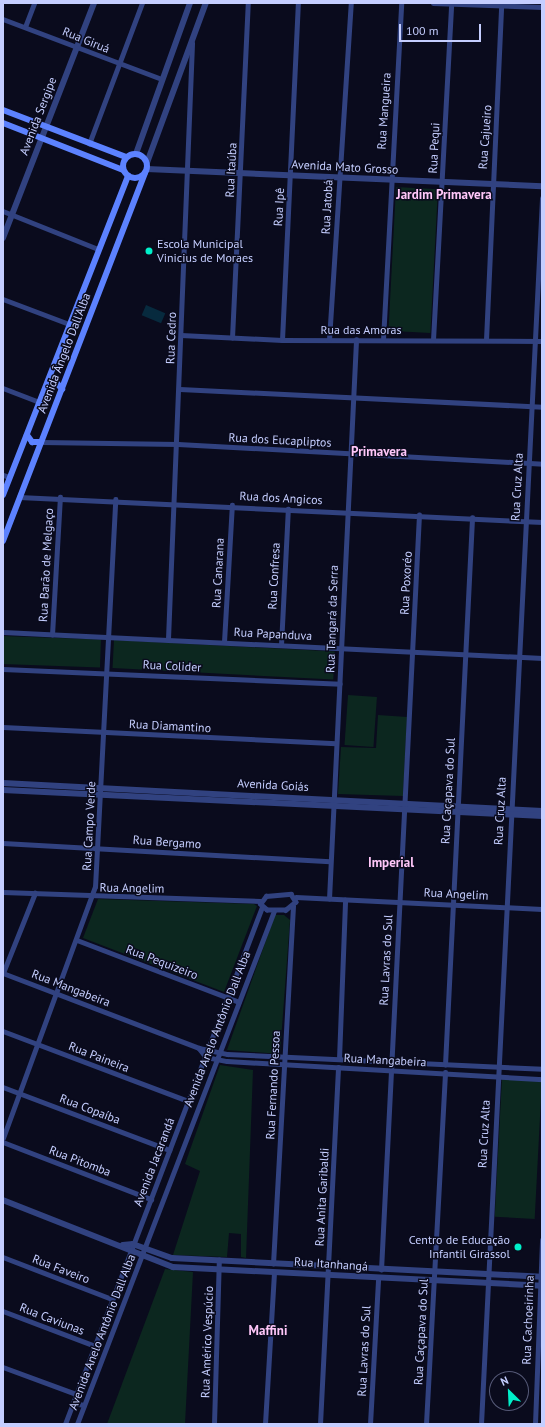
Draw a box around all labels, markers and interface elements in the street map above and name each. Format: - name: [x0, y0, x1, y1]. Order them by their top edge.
- scale bar: [401, 16, 483, 42]
- text: 100 m: [406, 23, 439, 38]
- street label: Rua Giruá: [60, 24, 112, 56]
- street label: Rua Mangueira: [374, 72, 394, 150]
- street label: Avenida Sergipe: [16, 75, 60, 157]
- street label: Rua Cajueiro: [476, 104, 494, 170]
- street label: Rua Pequi: [425, 122, 443, 174]
- street label: Rua Itaúba: [222, 142, 240, 198]
- street label: Avenida Mato Grosso: [291, 157, 399, 177]
- street label: Rua Jatobá: [318, 179, 336, 235]
- street label: Rua Ipê: [271, 187, 287, 227]
- district label: Jardim Primavera: [396, 187, 492, 203]
- place label: Escola Municipal Vinicius de Moraes: [157, 237, 253, 265]
- marker: Escola Municipal Vinicius de Moraes: [144, 246, 154, 256]
- street label: Avenida Ângelo Dall'Alba: [34, 291, 94, 415]
- street label: Rua Cedro: [163, 312, 179, 364]
- street label: Rua das Amoras: [320, 323, 402, 337]
- street label: Rua dos Eucapliptos: [228, 430, 332, 450]
- district label: Primavera: [351, 444, 407, 460]
- street label: Rua Cruz Alta: [508, 452, 526, 522]
- street label: Rua dos Angicos: [239, 489, 323, 507]
- street label: Rua Barão de Melgaço: [36, 508, 56, 622]
- street label: Rua Canarana: [209, 538, 227, 608]
- street label: Rua Confresa: [265, 542, 283, 610]
- street label: Rua Poxoréo: [397, 551, 415, 615]
- street label: Rua Tangará da Serra: [323, 565, 341, 673]
- street label: Rua Papanduva: [233, 625, 313, 643]
- street label: Rua Colider: [142, 657, 202, 675]
- street label: Rua Diamantino: [129, 717, 211, 735]
- street label: Rua Caçapava do Sul: [438, 737, 458, 845]
- street label: Avenida Goiás: [237, 776, 309, 794]
- street label: Rua Cruz Alta: [491, 776, 509, 846]
- street label: Rua Campo Verde: [79, 781, 99, 871]
- street label: Rua Bergamo: [132, 832, 202, 852]
- district label: Imperial: [368, 855, 414, 871]
- street label: Rua Angelim: [99, 880, 165, 896]
- street label: Rua Angelim: [423, 885, 489, 903]
- street label: Rua Lavras do Sul: [376, 914, 396, 1006]
- street label: Rua Pequizeiro: [124, 942, 200, 982]
- street label: Avenida Anelo Antônio Dall Alba: [180, 949, 254, 1109]
- street label: Rua Mangabeira: [30, 966, 112, 1010]
- street label: Rua Fernando Pessoa: [263, 1030, 283, 1140]
- street label: Rua Paineira: [67, 1039, 131, 1075]
- street label: Rua Mangabeira: [343, 1051, 427, 1069]
- street label: Rua Copaíba: [58, 1091, 122, 1127]
- street label: Rua Cruz Alta: [475, 1099, 493, 1169]
- street label: Avenida Jacarandá: [131, 1116, 177, 1208]
- street label: Rua Pitomba: [47, 1143, 113, 1179]
- street label: Rua Anita Garibaldi: [312, 1147, 332, 1247]
- place label: Centro de Educação Infantil Girassol: [409, 1233, 510, 1261]
- marker: Centro de Educação Infantil Girassol: [513, 1242, 523, 1252]
- street label: Rua Faveiro: [30, 1251, 92, 1287]
- street label: Avenida Anelo Antônio Dall Alba: [65, 1252, 139, 1412]
- street label: Rua Itanhangá: [293, 1254, 369, 1274]
- street label: Rua Cachoeirinha: [519, 1275, 537, 1365]
- street label: Rua Caçapava do Sul: [411, 1278, 431, 1386]
- street label: Rua Américo Vespúcio: [198, 1285, 216, 1399]
- street label: Rua Caviunas: [18, 1300, 86, 1338]
- street label: Rua Lavras do Sul: [354, 1305, 374, 1397]
- district label: Maffini: [249, 1323, 287, 1339]
- north arrow: [489, 1371, 529, 1411]
- text: N: [498, 1373, 511, 1389]

